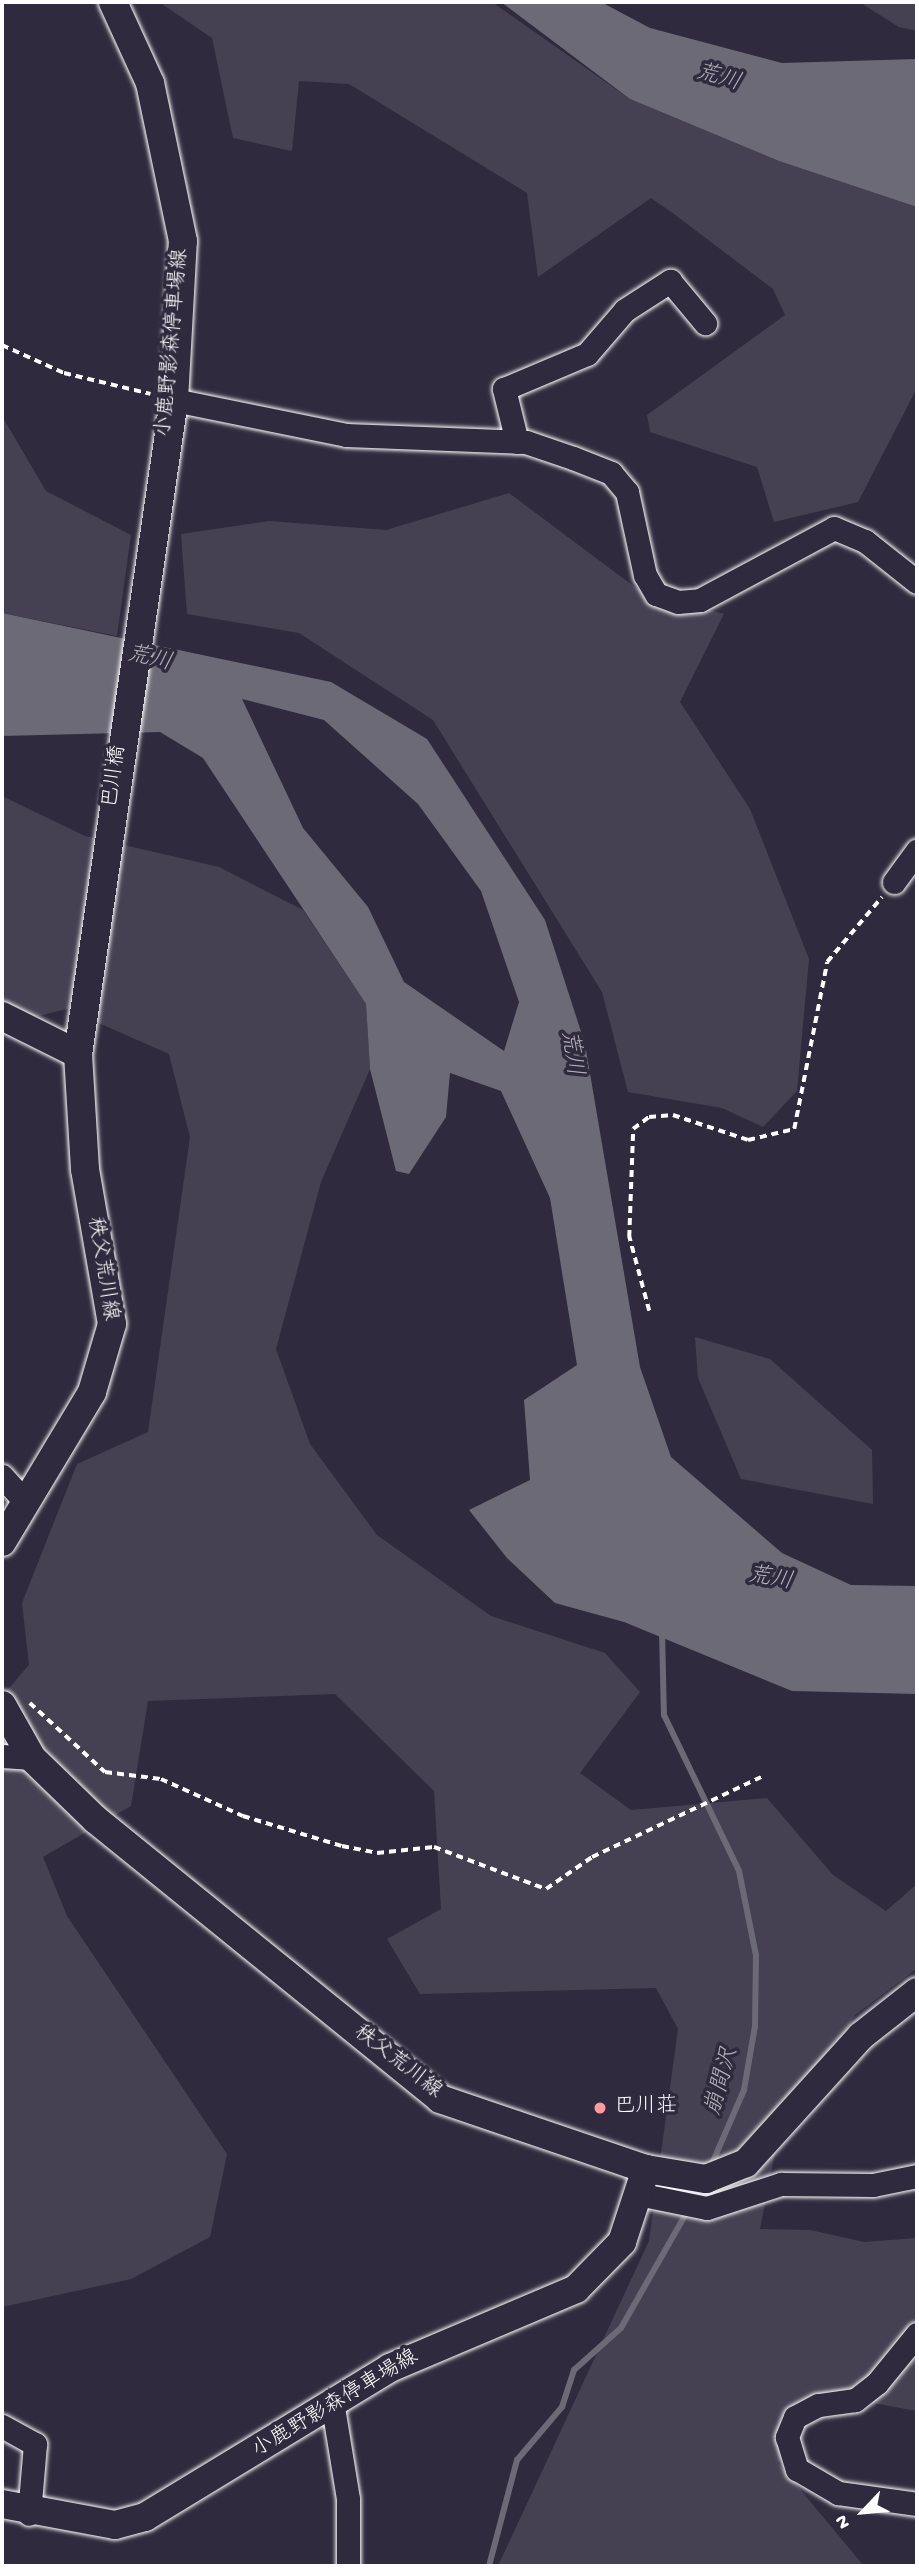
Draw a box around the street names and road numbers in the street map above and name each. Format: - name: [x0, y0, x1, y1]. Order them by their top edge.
- street label: 小鹿野影森停車場線: [153, 248, 195, 438]
- street label: 巴川橋: [99, 744, 133, 810]
- street label: 秩父荒川線: [80, 1215, 122, 1323]
- street label: 秩父荒川線: [348, 2021, 446, 2105]
- street label: 小鹿野影森停車場線: [249, 2346, 423, 2464]

